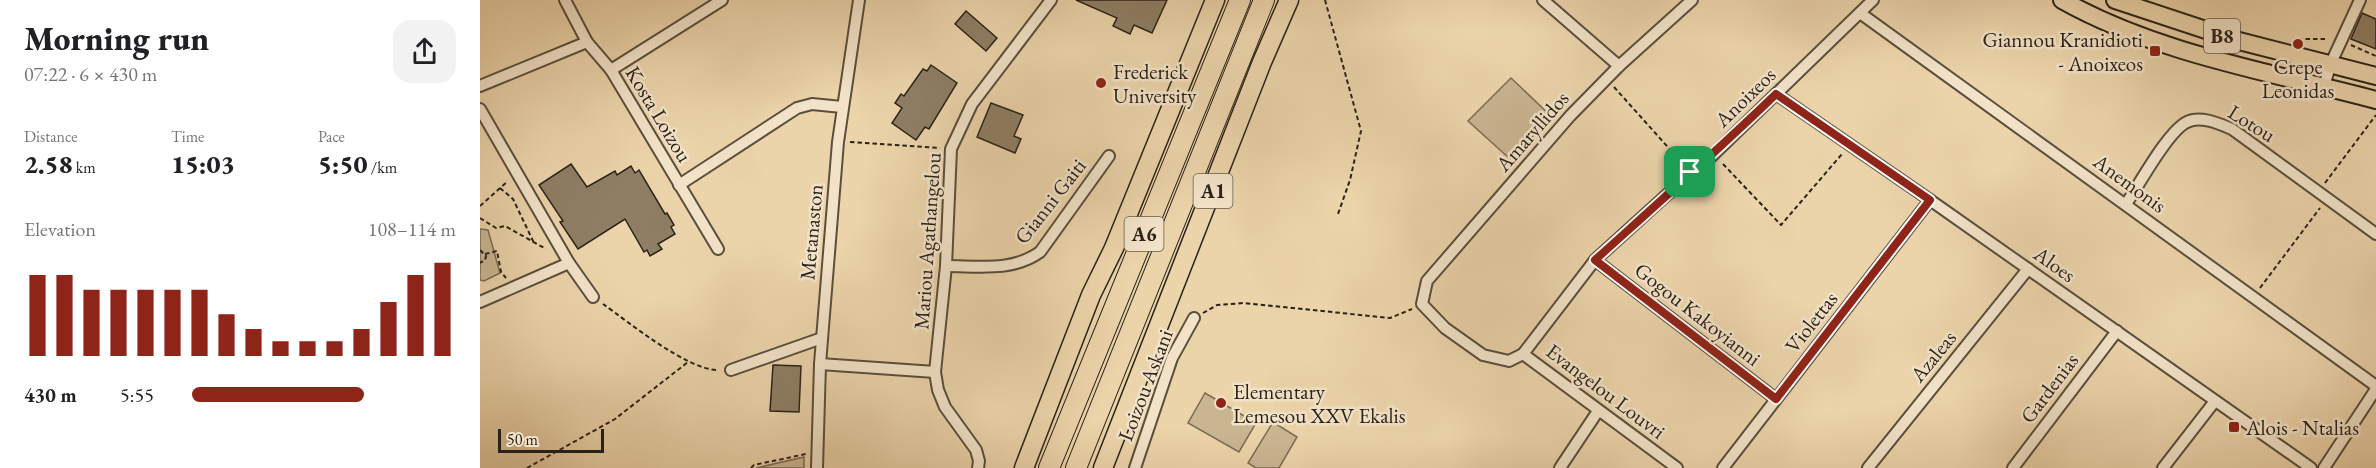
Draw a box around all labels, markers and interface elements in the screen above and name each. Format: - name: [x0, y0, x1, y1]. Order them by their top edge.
- text: Morning run: [24, 17, 209, 60]
- road number: B8: [2204, 19, 2240, 53]
- button: share: [393, 20, 456, 83]
- place label: Giannou Kranidioti - Anoixeos: [1982, 26, 2143, 77]
- marker: Crepe Leonidas: [2291, 37, 2305, 51]
- marker: Giannou Kranidioti - Anoixeos: [2148, 44, 2162, 58]
- place label: Crepe Leonidas: [2262, 53, 2335, 104]
- place label: Frederick University: [1113, 58, 1197, 109]
- text: 07:22 · 6 × 430 m: [24, 61, 157, 87]
- street label: Kosta Loizou: [620, 61, 698, 167]
- street label: Anoixeos: [1708, 61, 1781, 133]
- marker: Frederick University: [1094, 76, 1108, 90]
- street label: Amaryllidos: [1489, 85, 1575, 178]
- street label: Lotou: [2223, 98, 2281, 148]
- text: Distance: [24, 126, 77, 147]
- text: Time: [171, 126, 204, 147]
- text: Pace: [318, 126, 345, 147]
- pin: [1664, 146, 1715, 197]
- text: 2.58: [24, 147, 73, 181]
- text: 15:03: [171, 147, 235, 181]
- text: 5:50: [318, 147, 368, 181]
- street label: Anemonis: [2087, 147, 2172, 219]
- street label: Mariou Agathangelou: [907, 152, 947, 330]
- street label: Gianni Gaiti: [1008, 153, 1092, 249]
- icon: arrive: [1673, 155, 1706, 188]
- text: km: [73, 157, 96, 178]
- text: /km: [368, 157, 397, 178]
- road number: A1: [1194, 174, 1232, 208]
- street label: Metanaston: [793, 183, 829, 281]
- text: Elevation: [24, 216, 96, 242]
- text: 108–114 m: [368, 216, 456, 242]
- road number: A6: [1124, 217, 1164, 251]
- street label: Aloes: [2028, 239, 2081, 288]
- street label: Gogou Kakoyianni: [1629, 256, 1767, 372]
- street label: Violettas: [1779, 286, 1843, 358]
- street label: Azaleas: [1903, 324, 1962, 388]
- street label: Loizou Askani: [1111, 325, 1179, 445]
- street label: Evangelou Louvri: [1541, 337, 1671, 445]
- street label: Gardenias: [2014, 347, 2084, 428]
- place label: Elementary Lemesou XXV Ekalis: [1233, 378, 1406, 429]
- text: 430 m: [24, 382, 77, 408]
- text: 5:55: [120, 382, 154, 408]
- marker: Elementary Lemesou XXV Ekalis: [1214, 396, 1228, 410]
- place label: Alois - Ntalias: [2245, 414, 2359, 441]
- marker: Alois - Ntalias: [2227, 420, 2241, 434]
- scale bar: [498, 426, 604, 454]
- text: 50 m: [507, 429, 538, 450]

